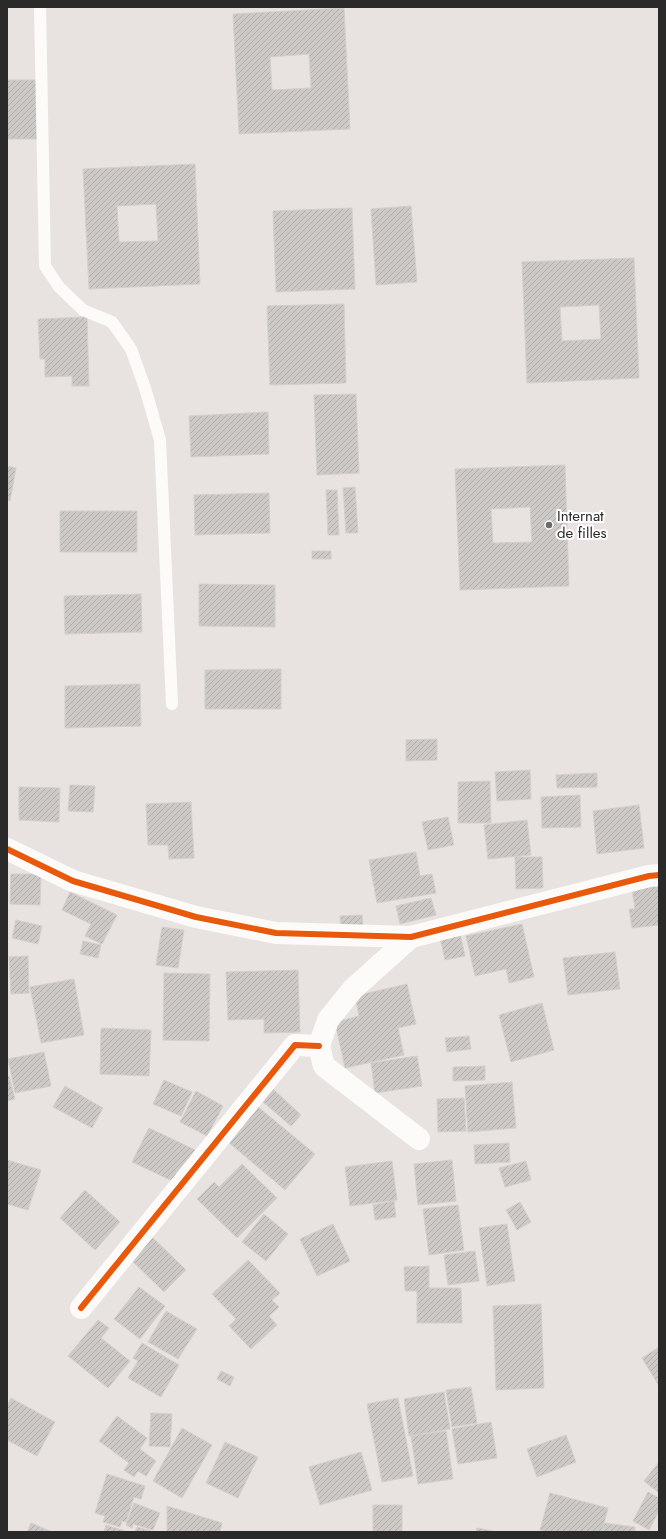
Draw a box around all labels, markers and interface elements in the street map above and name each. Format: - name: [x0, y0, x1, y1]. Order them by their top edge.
- place label: Internat de filles: [557, 505, 607, 544]
- marker: Internat de filles: [544, 520, 554, 530]

